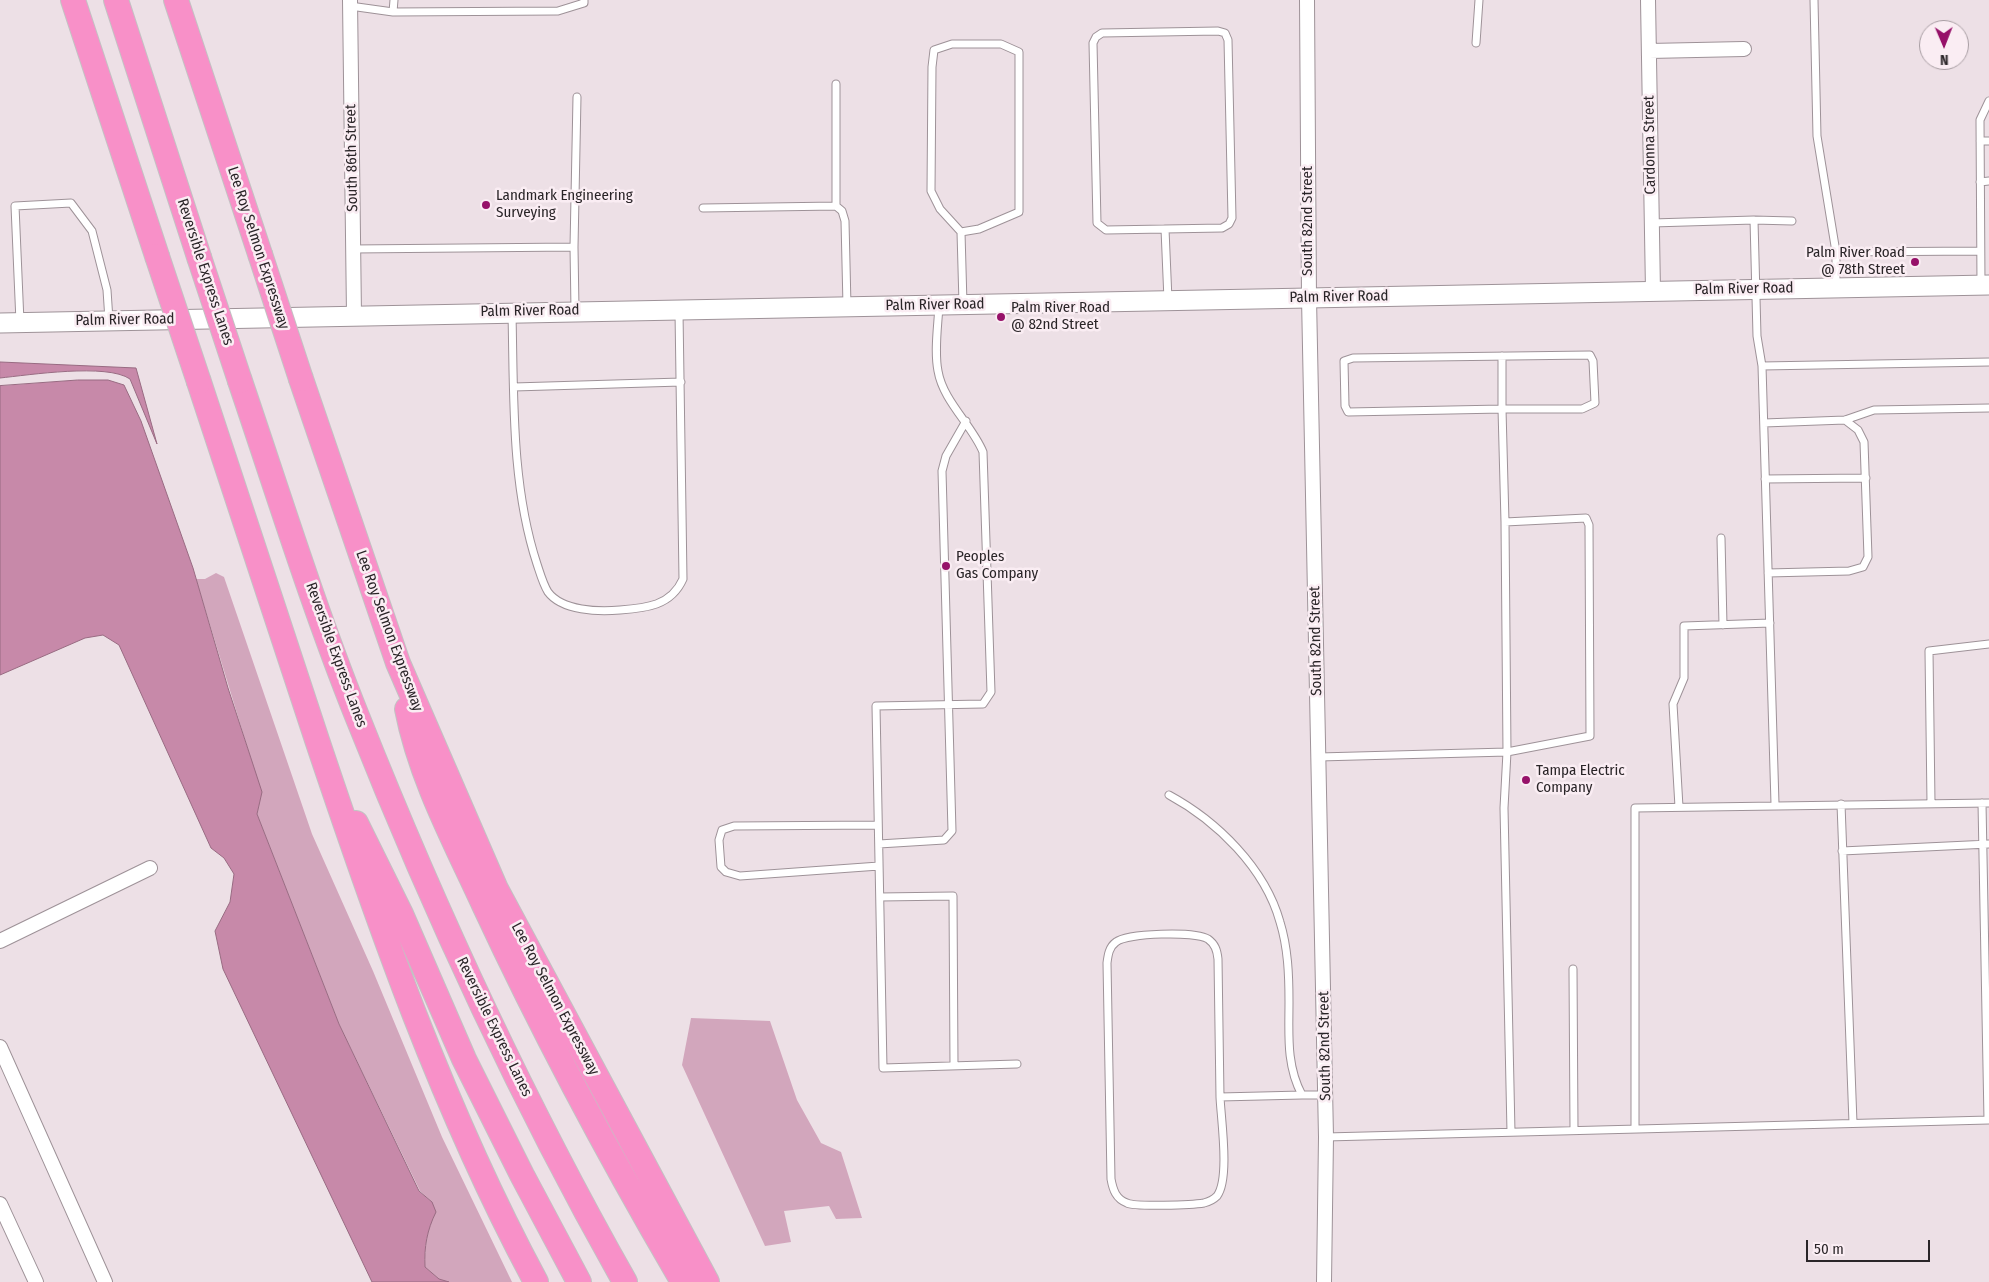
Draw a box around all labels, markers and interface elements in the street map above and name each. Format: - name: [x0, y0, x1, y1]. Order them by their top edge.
- north arrow: [1919, 20, 1969, 70]
- text: N: [1940, 51, 1949, 68]
- street label: Cardonna Street: [1640, 95, 1660, 195]
- street label: South 86th Street: [342, 104, 362, 212]
- street label: Lee Roy Selmon Expressway: [223, 164, 293, 332]
- street label: South 82nd Street: [1299, 166, 1317, 276]
- place label: Landmark Engineering Surveying: [496, 187, 633, 222]
- street label: Reversible Express Lanes: [173, 196, 237, 348]
- marker: Landmark Engineering Surveying: [480, 199, 492, 211]
- place label: Palm River Road @ 78th Street: [1806, 244, 1905, 279]
- marker: Palm River Road @ 78th Street: [1909, 256, 1921, 268]
- street label: Palm River Road: [1694, 279, 1794, 299]
- street label: Palm River Road: [1289, 287, 1389, 307]
- street label: Palm River Road: [885, 295, 985, 315]
- place label: Palm River Road @ 82nd Street: [1011, 299, 1110, 334]
- street label: Palm River Road: [480, 301, 580, 321]
- street label: Palm River Road: [75, 310, 175, 330]
- marker: Palm River Road @ 82nd Street: [995, 311, 1007, 323]
- street label: Lee Roy Selmon Expressway: [351, 548, 427, 714]
- place label: Peoples Gas Company: [956, 548, 1038, 583]
- marker: Peoples Gas Company: [940, 560, 952, 572]
- street label: Reversible Express Lanes: [301, 580, 371, 730]
- street label: South 82nd Street: [1306, 586, 1326, 696]
- place label: Tampa Electric Company: [1536, 762, 1625, 797]
- marker: Tampa Electric Company: [1520, 774, 1532, 786]
- street label: Lee Roy Selmon Expressway: [507, 920, 603, 1078]
- street label: Reversible Express Lanes: [452, 954, 536, 1100]
- street label: South 82nd Street: [1315, 991, 1335, 1101]
- scale bar: [1809, 1230, 1933, 1262]
- text: 50 m: [1814, 1240, 1844, 1258]

